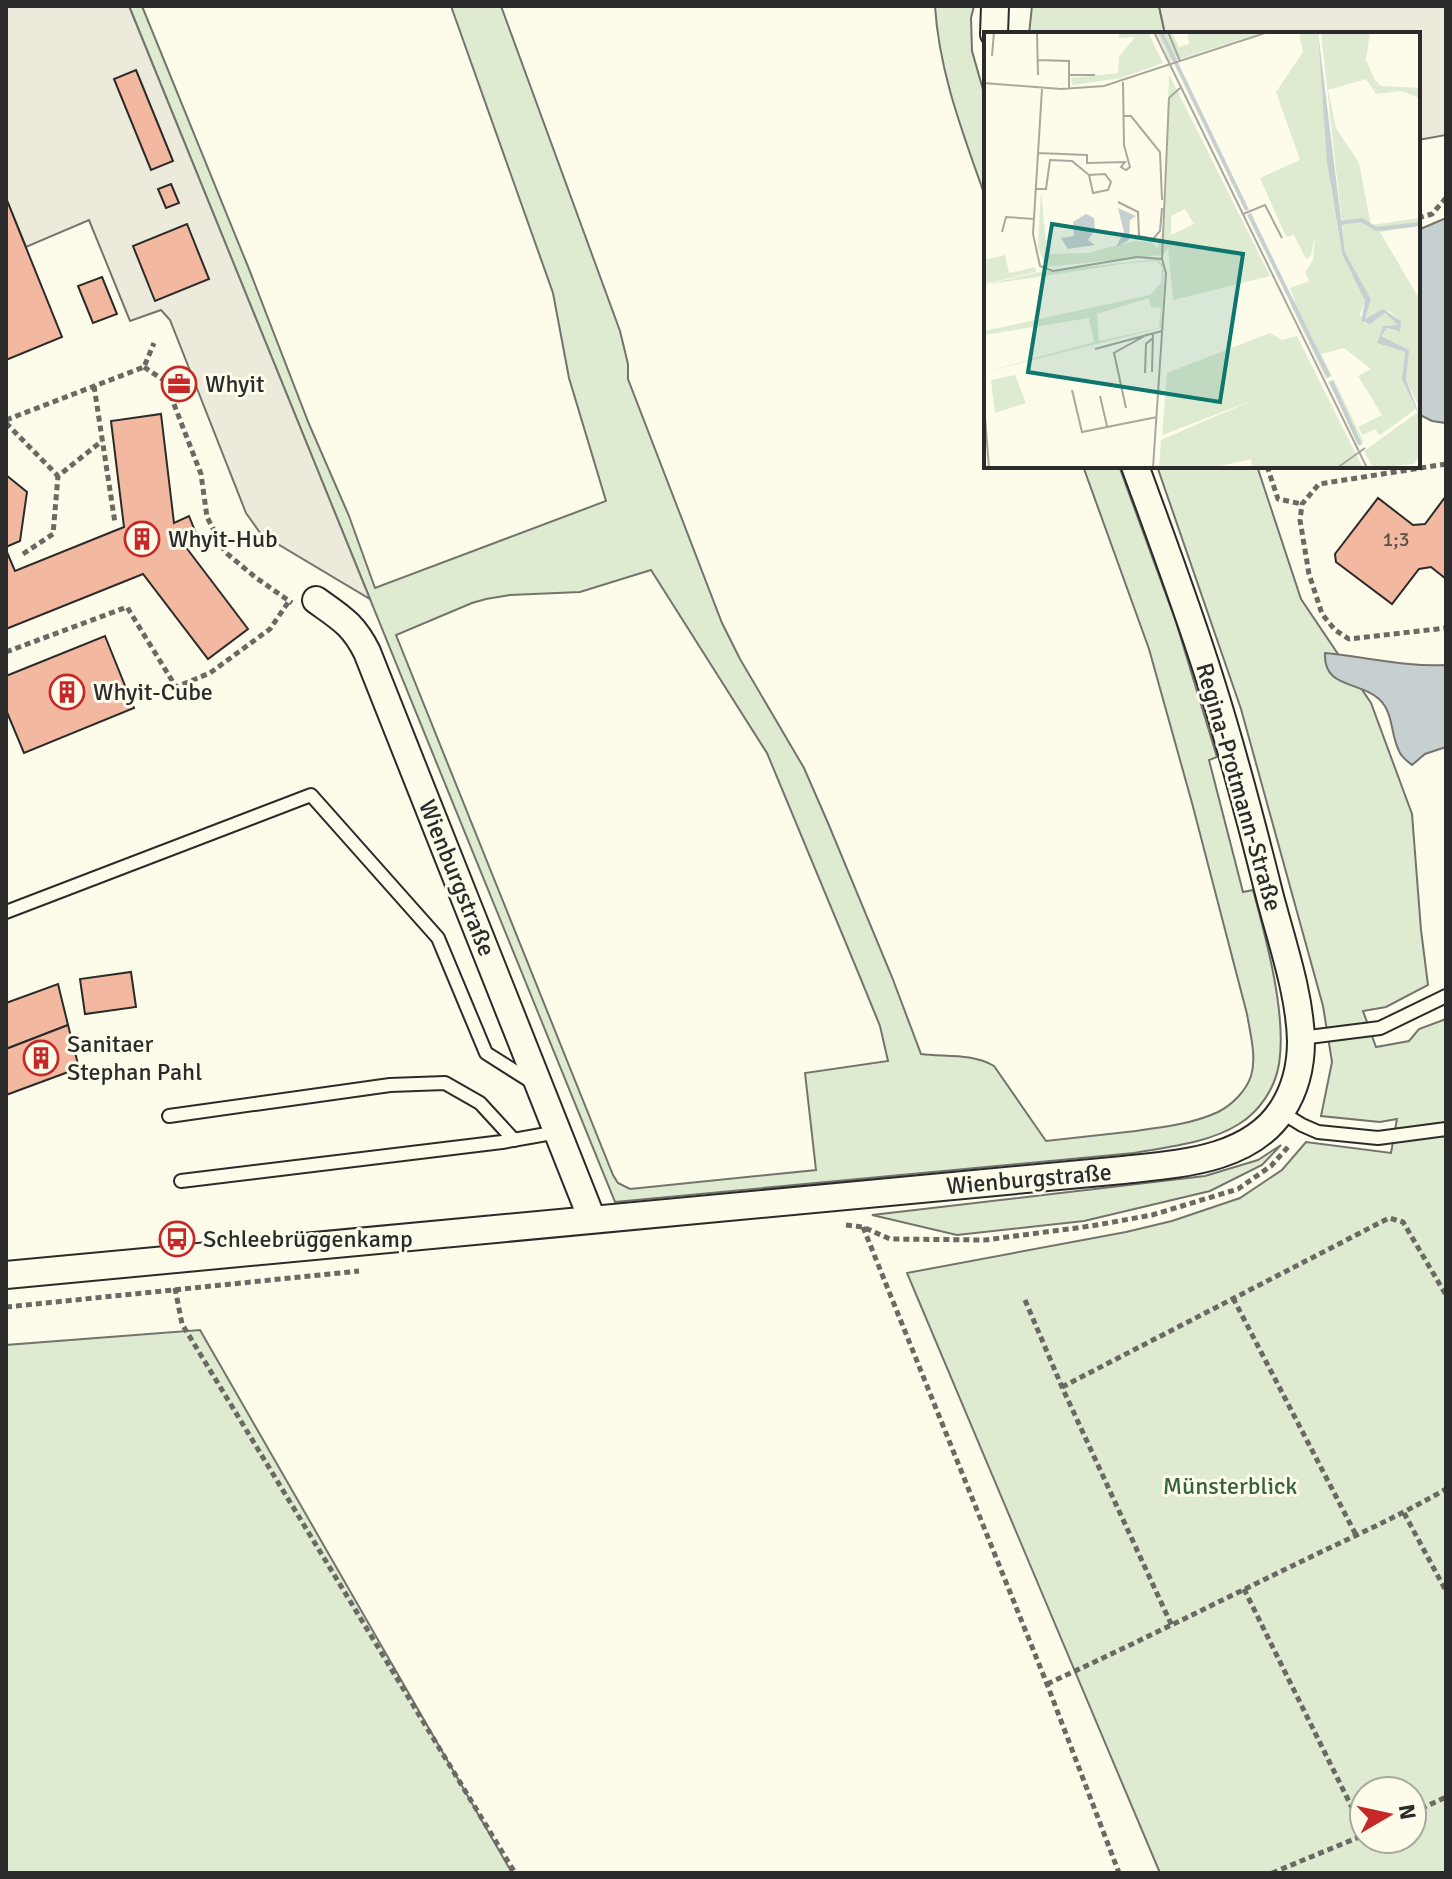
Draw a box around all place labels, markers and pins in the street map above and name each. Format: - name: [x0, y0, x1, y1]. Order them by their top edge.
- office icon: Whyit: [160, 365, 198, 403]
- place label: Whyit: [205, 369, 264, 399]
- building icon: Whyit-Hub: [123, 520, 161, 558]
- place label: Whyit-Hub: [168, 524, 278, 554]
- building icon: Whyit-Cube: [48, 673, 86, 711]
- place label: Whyit-Cube: [93, 677, 213, 707]
- place label: Sanitaer Stephan Pahl: [67, 1029, 202, 1087]
- building icon: Sanitaer Stephan Pahl: [22, 1039, 60, 1077]
- bus stop icon: Schleebrüggenkamp: [158, 1220, 196, 1258]
- place label: Schleebrüggenkamp: [203, 1224, 413, 1254]

